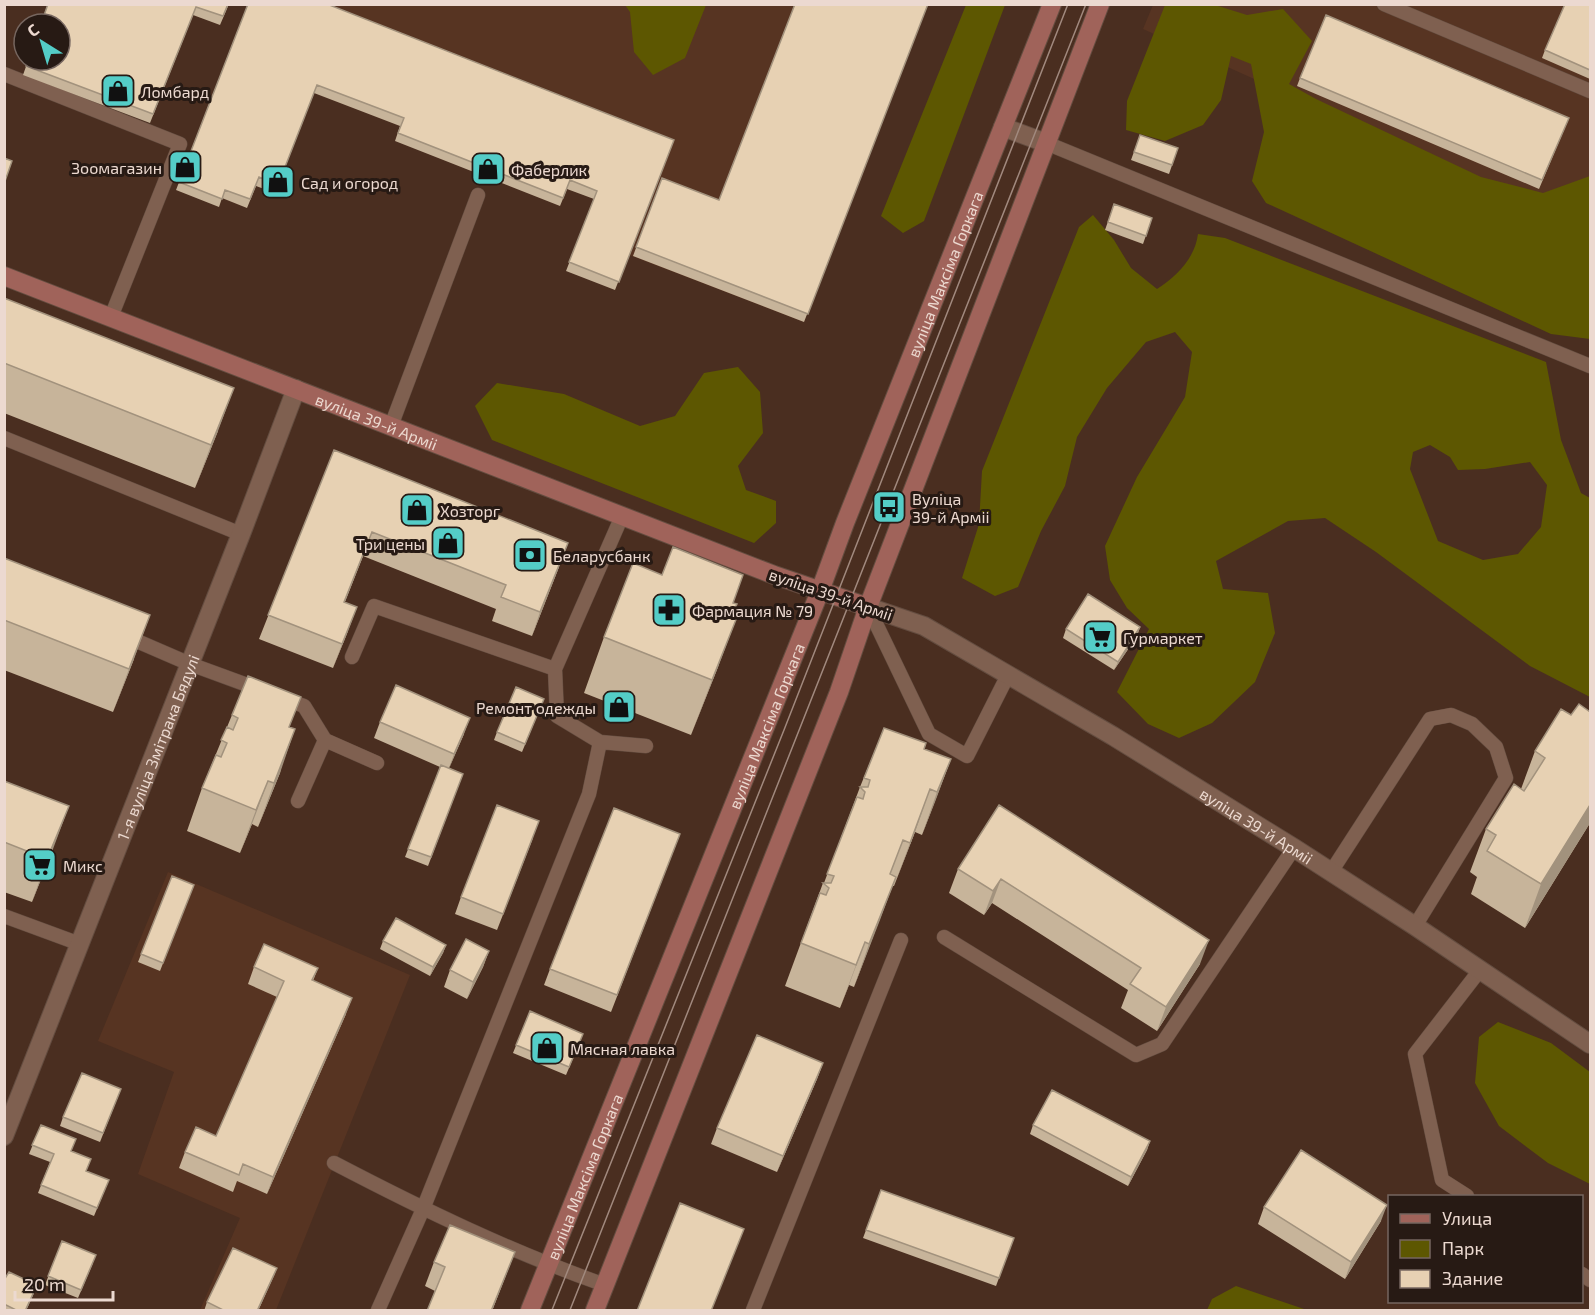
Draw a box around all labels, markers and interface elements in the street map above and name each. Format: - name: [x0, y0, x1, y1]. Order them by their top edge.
- north arrow: [12, 12, 72, 72]
- text: С: [23, 19, 42, 40]
- shop icon: Ломбард: [100, 73, 136, 109]
- place label: Ломбард: [141, 82, 209, 101]
- shop icon: Зоомагазин: [167, 149, 203, 185]
- shop icon: Фаберлик: [470, 151, 506, 187]
- place label: Зоомагазин: [71, 158, 162, 177]
- place label: Фаберлик: [511, 160, 588, 179]
- shop icon: Сад и огород: [260, 164, 296, 200]
- place label: Сад и огород: [301, 173, 398, 192]
- street label: вуліца Максіма Горкага: [903, 188, 986, 360]
- street label: вуліца 39-й Арміі: [313, 389, 441, 453]
- bus stop icon: Вуліца 39-й Арміі: [871, 489, 907, 525]
- place label: Вуліца 39-й Арміі: [912, 489, 989, 526]
- shop icon: Хозторг: [399, 492, 435, 528]
- place label: Хозторг: [440, 501, 501, 520]
- shop icon: Три цены: [430, 525, 466, 561]
- place label: Три цены: [356, 534, 425, 553]
- bank icon: Беларусбанк: [512, 537, 548, 573]
- place label: Беларусбанк: [553, 546, 651, 566]
- street label: вуліца 39-й Арміі: [767, 564, 895, 625]
- pharmacy icon: Фармация № 79: [651, 592, 687, 628]
- place label: Фармация № 79: [692, 601, 813, 620]
- supermarket icon: Гурмаркет: [1082, 619, 1118, 655]
- place label: Гурмаркет: [1123, 628, 1203, 648]
- street label: вуліца Максіма Горкага: [724, 640, 808, 812]
- street label: 1-я вуліца Змітрака Бядулі: [112, 651, 202, 843]
- shop icon: Ремонт одежды: [601, 689, 637, 725]
- place label: Ремонт одежды: [476, 698, 596, 717]
- street label: вуліца 39-й Арміі: [1197, 783, 1317, 867]
- supermarket icon: Микс: [22, 847, 58, 883]
- place label: Микс: [63, 856, 103, 875]
- shop icon: Мясная лавка: [529, 1030, 565, 1066]
- place label: Мясная лавка: [570, 1039, 675, 1058]
- street label: вуліца Максіма Горкага: [542, 1091, 626, 1262]
- legend: [1388, 1195, 1583, 1303]
- text: Улица: [1442, 1207, 1492, 1229]
- text: Парк: [1442, 1237, 1484, 1259]
- scale bar: [15, 1264, 112, 1302]
- text: Здание: [1442, 1267, 1503, 1289]
- text: 20 m: [24, 1273, 65, 1295]

